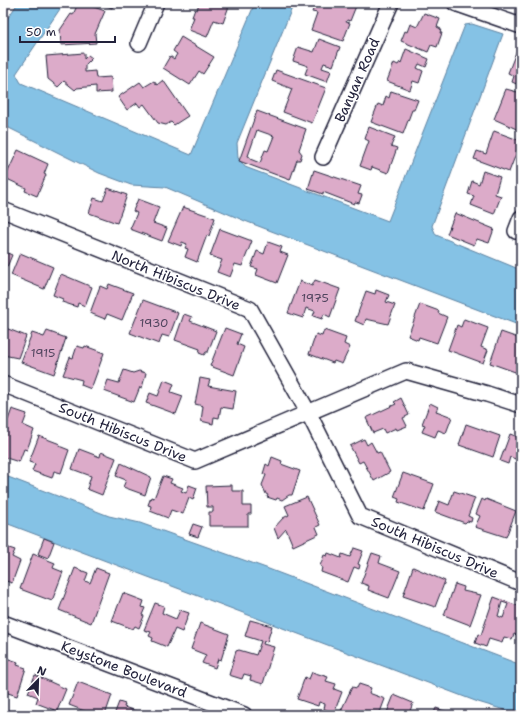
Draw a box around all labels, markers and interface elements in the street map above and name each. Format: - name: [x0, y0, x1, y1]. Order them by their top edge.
- scale bar: [20, 18, 115, 44]
- text: 50 m: [26, 24, 56, 40]
- street label: Banyan Road: [330, 35, 384, 125]
- street label: North Hibiscus Drive: [109, 246, 243, 314]
- house number: 1975: [301, 290, 329, 306]
- house number: 1930: [140, 315, 168, 331]
- house number: 1915: [31, 345, 55, 361]
- street label: South Hibiscus Drive: [56, 398, 190, 466]
- street label: South Hibiscus Drive: [369, 512, 501, 582]
- street label: Keystone Boulevard: [58, 637, 190, 701]
- north arrow: [18, 660, 58, 700]
- text: N: [35, 663, 49, 680]

